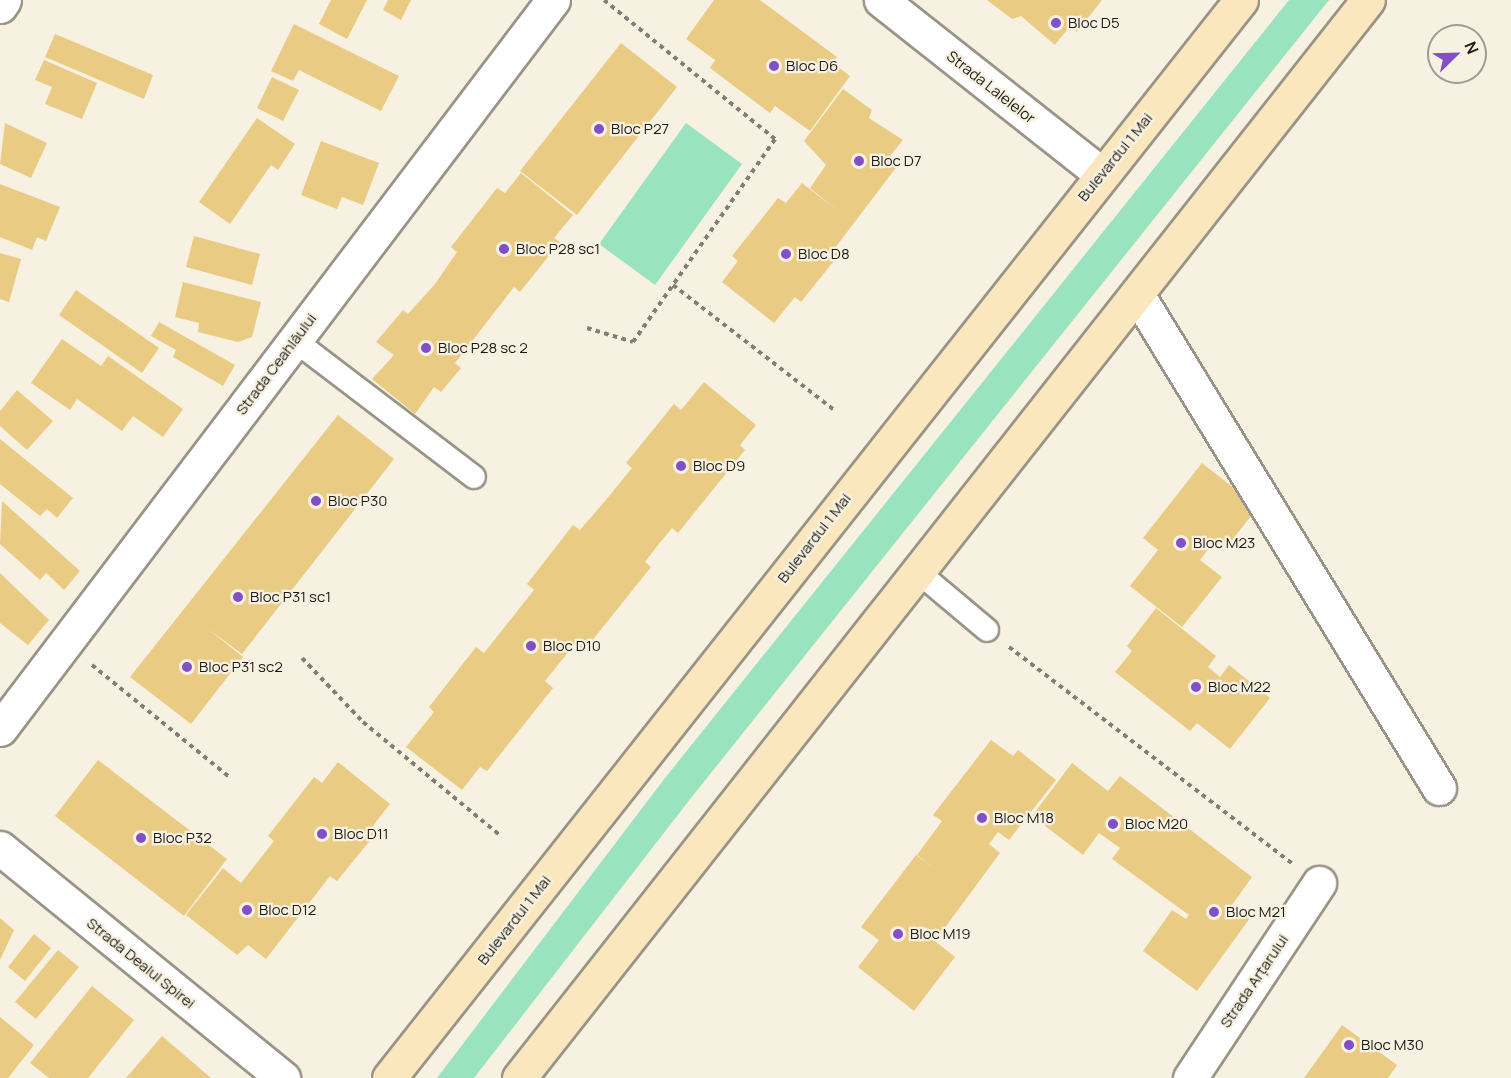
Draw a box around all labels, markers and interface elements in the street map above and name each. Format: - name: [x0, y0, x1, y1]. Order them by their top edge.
- place label: Bloc D5: [1068, 14, 1120, 32]
- marker: Bloc D5: [1049, 16, 1063, 30]
- north arrow: [1427, 24, 1487, 84]
- text: N: [1459, 38, 1484, 57]
- street label: Strada Lalelelor: [943, 47, 1039, 127]
- place label: Bloc D6: [786, 57, 838, 75]
- marker: Bloc D6: [767, 59, 781, 73]
- street label: Bulevardul 1 Mai: [1074, 109, 1156, 205]
- place label: Bloc P27: [611, 120, 669, 138]
- marker: Bloc P27: [592, 122, 606, 136]
- place label: Bloc D7: [871, 152, 921, 170]
- marker: Bloc D7: [852, 154, 866, 168]
- place label: Bloc P28 sc1: [516, 240, 600, 258]
- marker: Bloc P28 sc1: [497, 242, 511, 256]
- place label: Bloc D8: [798, 245, 850, 263]
- marker: Bloc D8: [779, 247, 793, 261]
- street label: Strada Ceahlăului: [232, 310, 320, 418]
- place label: Bloc P28 sc 2: [438, 339, 528, 357]
- marker: Bloc P28 sc 2: [419, 341, 433, 355]
- place label: Bloc D9: [693, 457, 745, 475]
- marker: Bloc D9: [674, 459, 688, 473]
- street label: Bulevardul 1 Mai: [774, 490, 854, 586]
- place label: Bloc P30: [328, 492, 387, 510]
- marker: Bloc P30: [309, 494, 323, 508]
- place label: Bloc M23: [1193, 534, 1255, 552]
- marker: Bloc M23: [1174, 536, 1188, 550]
- place label: Bloc P31 sc1: [250, 588, 331, 606]
- marker: Bloc P31 sc1: [231, 590, 245, 604]
- place label: Bloc D10: [543, 637, 601, 655]
- marker: Bloc D10: [524, 639, 538, 653]
- place label: Bloc P31 sc2: [199, 658, 283, 676]
- marker: Bloc P31 sc2: [180, 660, 194, 674]
- place label: Bloc M22: [1208, 678, 1271, 696]
- marker: Bloc M22: [1189, 680, 1203, 694]
- place label: Bloc M18: [994, 809, 1054, 827]
- marker: Bloc M18: [975, 811, 989, 825]
- place label: Bloc M20: [1125, 815, 1188, 833]
- marker: Bloc M20: [1106, 817, 1120, 831]
- place label: Bloc D11: [334, 825, 389, 843]
- marker: Bloc D11: [315, 827, 329, 841]
- place label: Bloc P32: [153, 829, 212, 847]
- marker: Bloc P32: [134, 831, 148, 845]
- street label: Bulevardul 1 Mai: [474, 872, 554, 968]
- place label: Bloc D12: [259, 901, 316, 919]
- marker: Bloc D12: [240, 903, 254, 917]
- place label: Bloc M21: [1226, 903, 1286, 921]
- marker: Bloc M21: [1207, 905, 1221, 919]
- street label: Strada Dealul Spirei: [83, 914, 199, 1012]
- place label: Bloc M19: [910, 925, 971, 943]
- marker: Bloc M19: [891, 927, 905, 941]
- street label: Strada Arțarului: [1216, 931, 1292, 1031]
- place label: Bloc M30: [1361, 1036, 1424, 1054]
- marker: Bloc M30: [1342, 1038, 1356, 1052]

